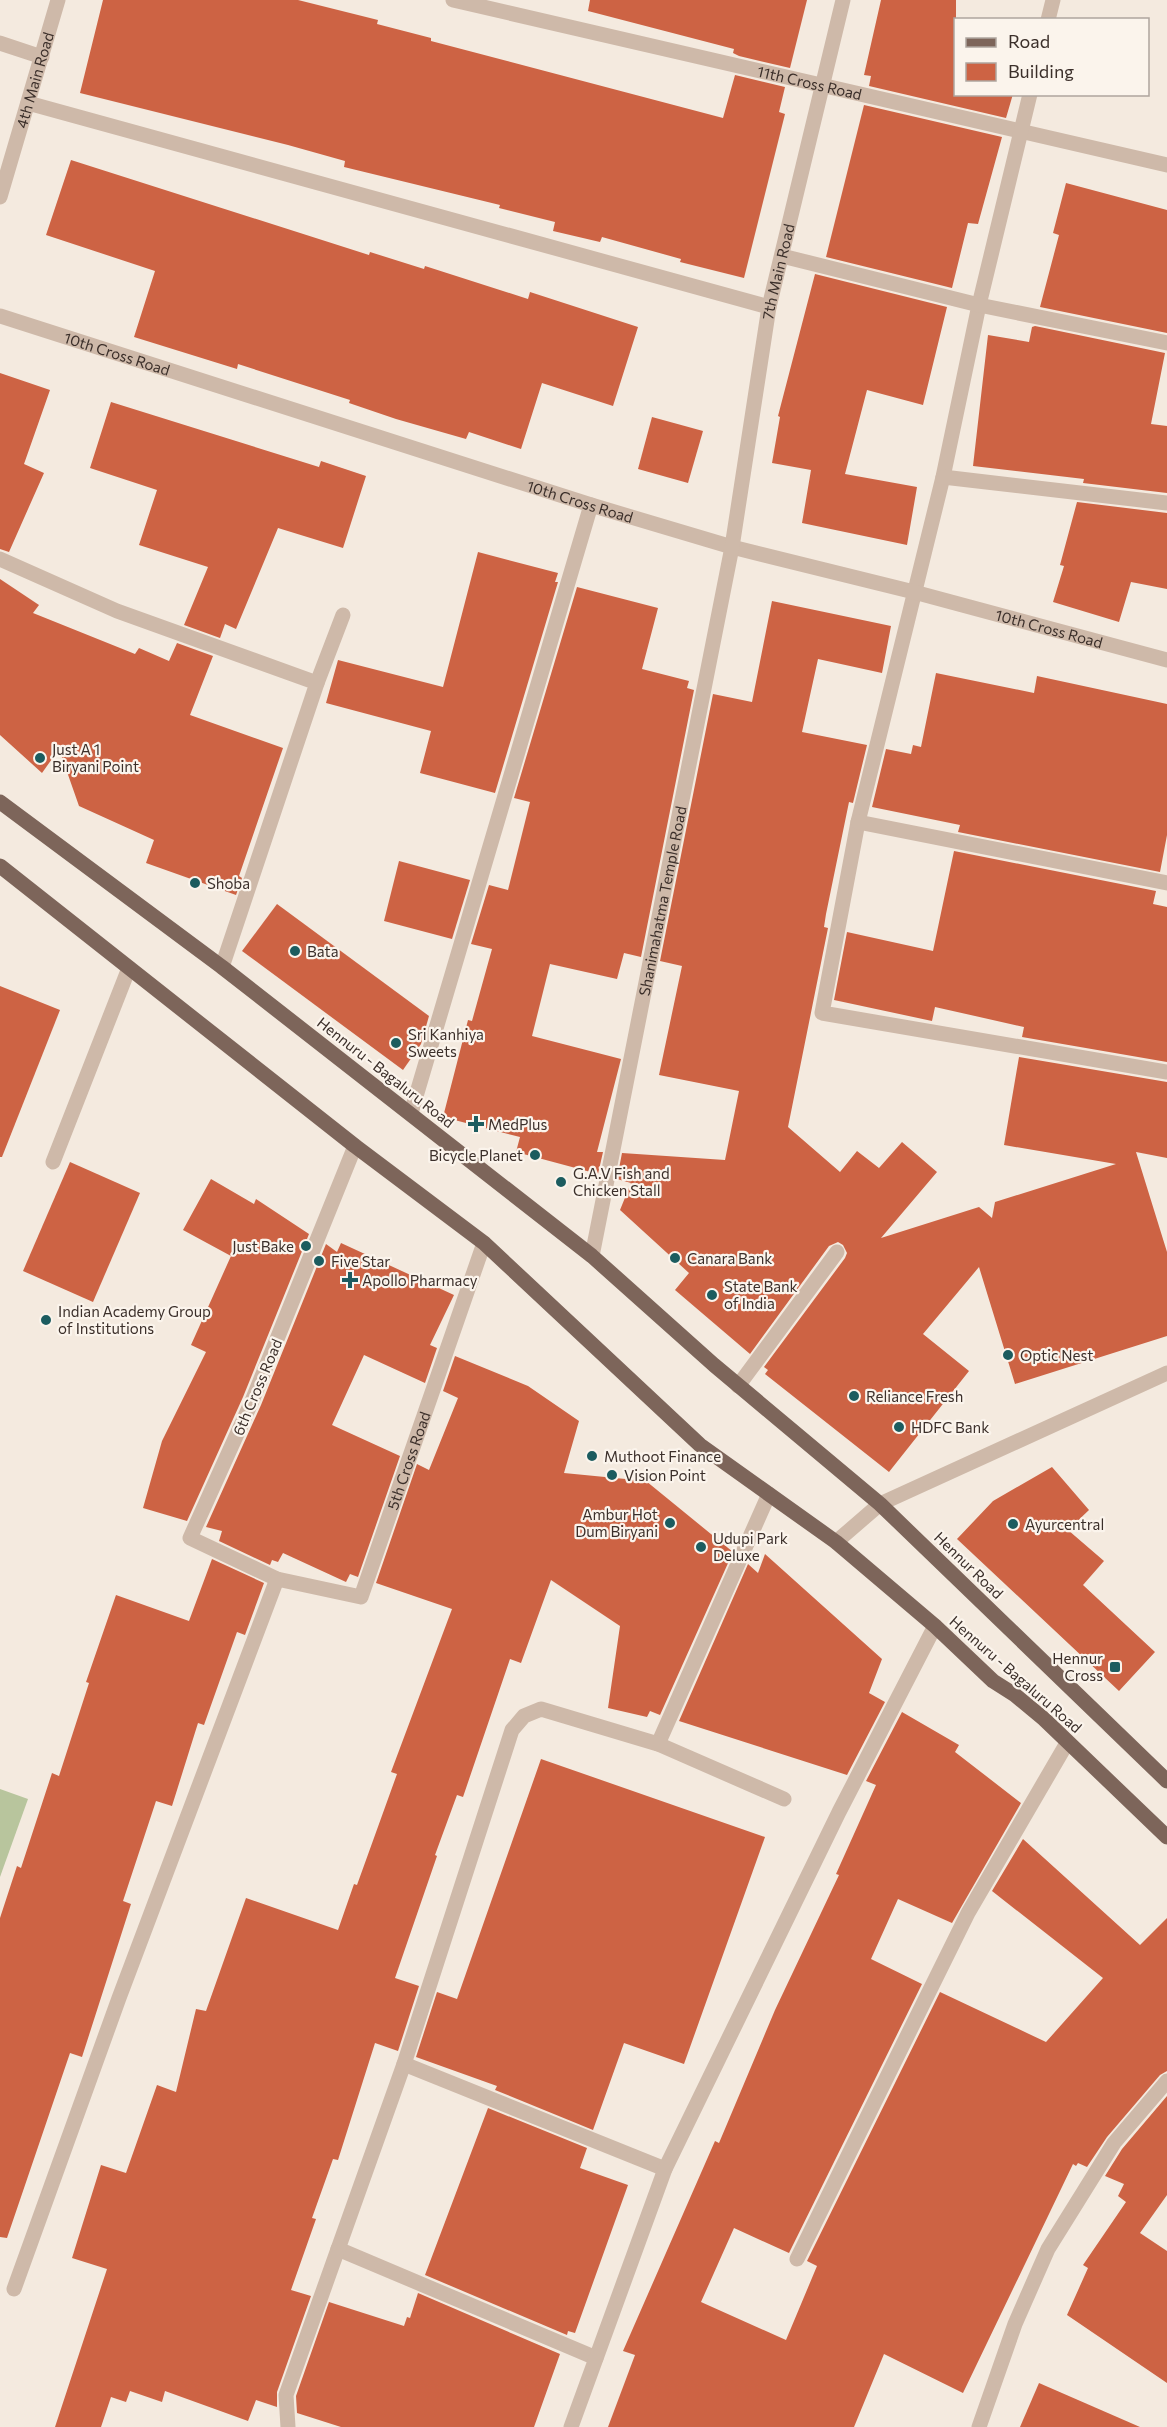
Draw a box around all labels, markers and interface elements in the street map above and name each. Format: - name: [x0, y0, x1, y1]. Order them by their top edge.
- legend: [954, 18, 1149, 96]
- street label: 4th Main Road: [12, 30, 57, 130]
- text: Road: [1008, 30, 1050, 52]
- text: Building: [1008, 60, 1074, 82]
- street label: 11th Cross Road: [756, 62, 864, 103]
- street label: 7th Main Road: [758, 222, 798, 321]
- street label: 10th Cross Road: [62, 328, 172, 379]
- street label: 10th Cross Road: [525, 476, 635, 526]
- street label: 10th Cross Road: [994, 605, 1105, 651]
- place label: Just A 1 Biryani Point: [52, 740, 139, 775]
- marker: Just A 1 Biryani Point: [33, 751, 47, 765]
- street label: Shanimahatma Temple Road: [635, 804, 690, 997]
- place label: Shoba: [207, 874, 250, 892]
- marker: Shoba: [188, 876, 202, 890]
- place label: Bata: [307, 942, 339, 960]
- marker: Bata: [288, 944, 302, 958]
- street label: Hennuru - Bagaluru Road: [314, 1013, 458, 1131]
- place label: Sri Kanhiya Sweets: [408, 1025, 484, 1060]
- marker: Sri Kanhiya Sweets: [389, 1036, 403, 1050]
- place label: MedPlus: [488, 1115, 547, 1133]
- marker: MedPlus: [469, 1117, 483, 1131]
- place label: Bicycle Planet: [429, 1146, 523, 1164]
- marker: Bicycle Planet: [528, 1148, 542, 1162]
- place label: G.A.V Fish and Chicken Stall: [573, 1164, 670, 1199]
- marker: G.A.V Fish and Chicken Stall: [554, 1175, 568, 1189]
- place label: Just Bake: [232, 1237, 294, 1255]
- marker: Just Bake: [299, 1239, 313, 1253]
- place label: Canara Bank: [687, 1249, 772, 1267]
- marker: Canara Bank: [668, 1251, 682, 1265]
- place label: Five Star: [331, 1252, 390, 1270]
- marker: Five Star: [312, 1254, 326, 1268]
- place label: Apollo Pharmacy: [362, 1271, 478, 1289]
- marker: Apollo Pharmacy: [343, 1273, 357, 1287]
- place label: State Bank of India: [724, 1277, 798, 1312]
- marker: State Bank of India: [705, 1288, 719, 1302]
- place label: Indian Academy Group of Institutions: [58, 1302, 211, 1337]
- marker: Indian Academy Group of Institutions: [39, 1313, 53, 1327]
- street label: 6th Cross Road: [229, 1336, 285, 1438]
- place label: Optic Nest: [1020, 1346, 1093, 1364]
- marker: Optic Nest: [1001, 1348, 1015, 1362]
- place label: Reliance Fresh: [866, 1387, 963, 1405]
- marker: Reliance Fresh: [847, 1389, 861, 1403]
- street label: 5th Cross Road: [383, 1409, 434, 1512]
- place label: HDFC Bank: [911, 1418, 989, 1436]
- marker: HDFC Bank: [892, 1420, 906, 1434]
- place label: Muthoot Finance: [604, 1447, 721, 1465]
- marker: Muthoot Finance: [585, 1449, 599, 1463]
- place label: Vision Point: [624, 1466, 706, 1484]
- marker: Vision Point: [605, 1468, 619, 1482]
- place label: Ambur Hot Dum Biryani: [575, 1505, 658, 1540]
- place label: Ayurcentral: [1025, 1515, 1104, 1533]
- marker: Ambur Hot Dum Biryani: [663, 1516, 677, 1530]
- marker: Ayurcentral: [1006, 1517, 1020, 1531]
- street label: Hennur Road: [931, 1528, 1007, 1602]
- place label: Udupi Park Deluxe: [713, 1529, 788, 1564]
- marker: Udupi Park Deluxe: [694, 1540, 708, 1554]
- street label: Hennuru - Bagaluru Road: [946, 1612, 1086, 1736]
- place label: Hennur Cross: [1052, 1649, 1103, 1684]
- marker: Hennur Cross: [1108, 1660, 1122, 1674]

